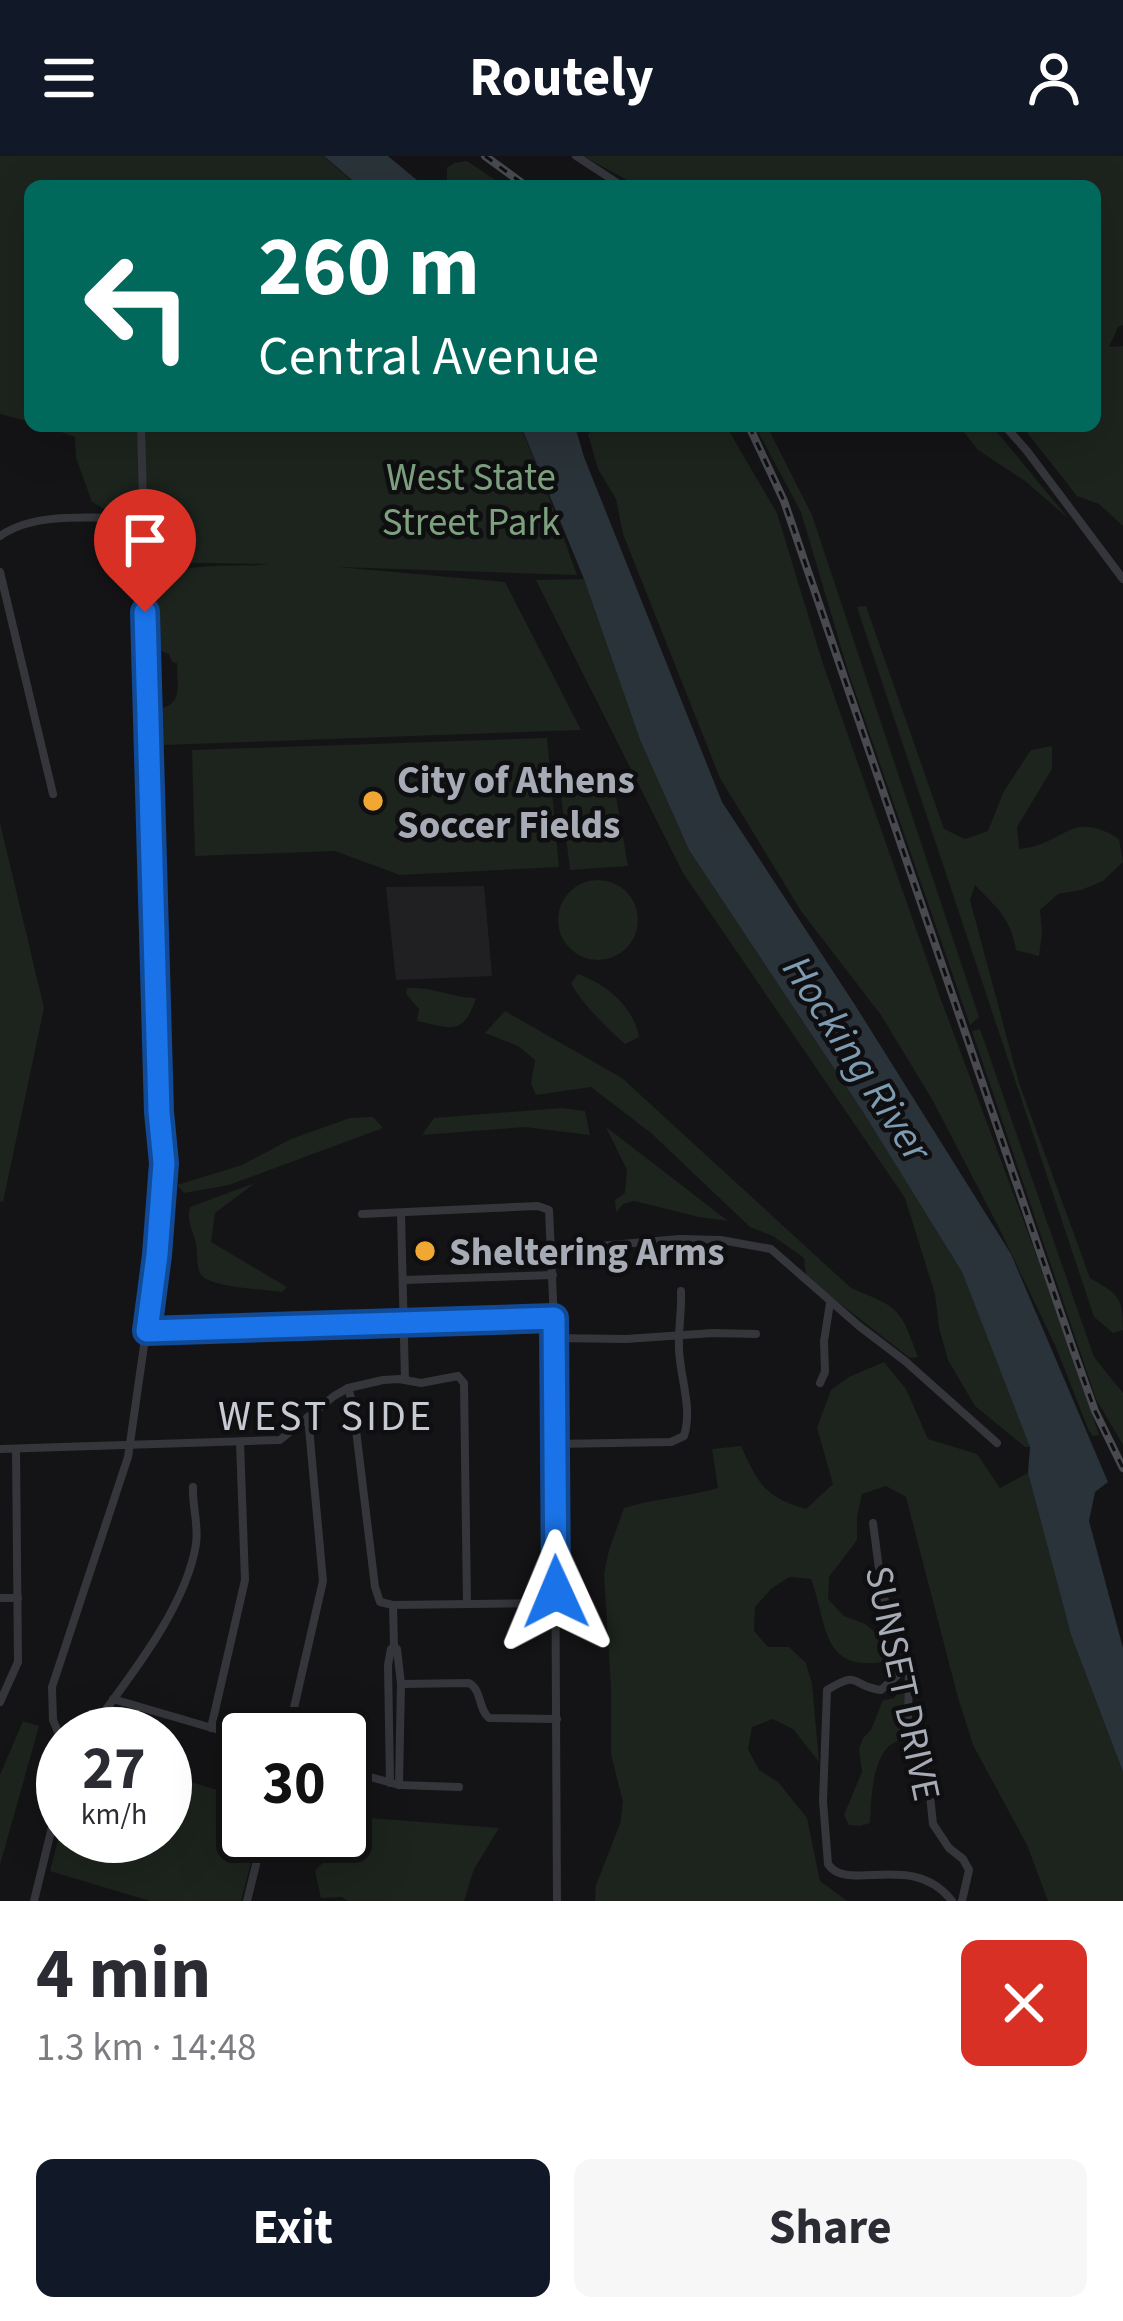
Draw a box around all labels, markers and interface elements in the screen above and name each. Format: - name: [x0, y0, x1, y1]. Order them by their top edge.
- text: Routely: [469, 40, 654, 117]
- icon: menu: [36, 45, 102, 111]
- icon: person: [1021, 45, 1087, 111]
- text: 260 m: [258, 208, 480, 328]
- icon: left: [60, 228, 216, 384]
- text: Central Avenue: [258, 319, 599, 396]
- park label: West State Street Park: [382, 450, 560, 551]
- pin: [94, 489, 196, 612]
- icon: arrive: [112, 507, 178, 573]
- place label: City of Athens Soccer Fields: [397, 753, 635, 854]
- marker: City of Athens Soccer Fields: [360, 788, 386, 814]
- water label: Hocking River: [767, 944, 946, 1175]
- place label: Sheltering Arms: [449, 1225, 725, 1281]
- marker: Sheltering Arms: [412, 1238, 438, 1264]
- district label: WEST SIDE: [218, 1387, 434, 1447]
- position arrow: [493, 1529, 619, 1655]
- street label: SUNSET DRIVE: [850, 1561, 954, 1806]
- speed limit sign: 30: [216, 1707, 372, 1863]
- text: 27: [82, 1727, 146, 1812]
- text: km/h: [81, 1793, 147, 1836]
- text: 4 min: [36, 1923, 211, 2026]
- button: close: [961, 1940, 1087, 2066]
- text: 1.3 km · 14:48: [36, 2020, 256, 2076]
- button: Exit: [36, 2159, 550, 2297]
- button: Share: [574, 2159, 1087, 2297]

